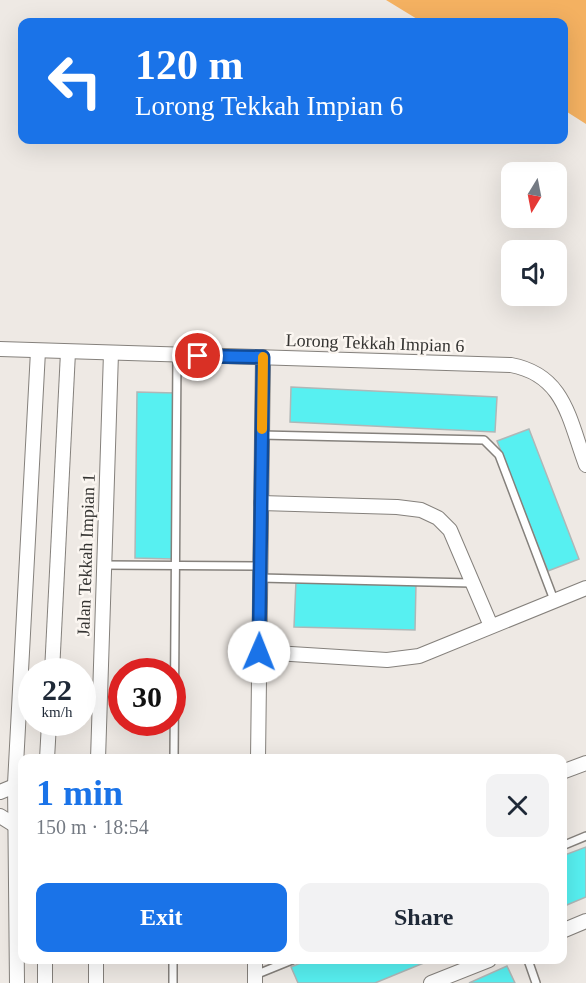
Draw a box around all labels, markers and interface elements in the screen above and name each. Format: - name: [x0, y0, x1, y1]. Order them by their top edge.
- icon: left: [36, 42, 114, 120]
- text: 120 m: [135, 42, 244, 88]
- text: Lorong Tekkah Impian 6: [135, 91, 403, 121]
- north arrow: [501, 162, 567, 228]
- map controls: [501, 162, 567, 306]
- button: sound: [501, 240, 567, 306]
- pin: [172, 330, 223, 381]
- street label: Lorong Tekkah Impian 6: [285, 330, 465, 356]
- icon: arrive: [181, 339, 214, 372]
- street label: Jalan Tekkah Impian 1: [73, 473, 99, 637]
- position arrow: [227, 620, 291, 684]
- speed limit sign: 30: [108, 658, 186, 736]
- text: 22: [42, 673, 72, 706]
- text: km/h: [42, 704, 72, 720]
- text: 1 min: [36, 773, 123, 813]
- button: close: [486, 774, 549, 837]
- text: 150 m · 18:54: [36, 816, 149, 838]
- button: Exit: [36, 883, 287, 952]
- button: Share: [299, 883, 549, 952]

